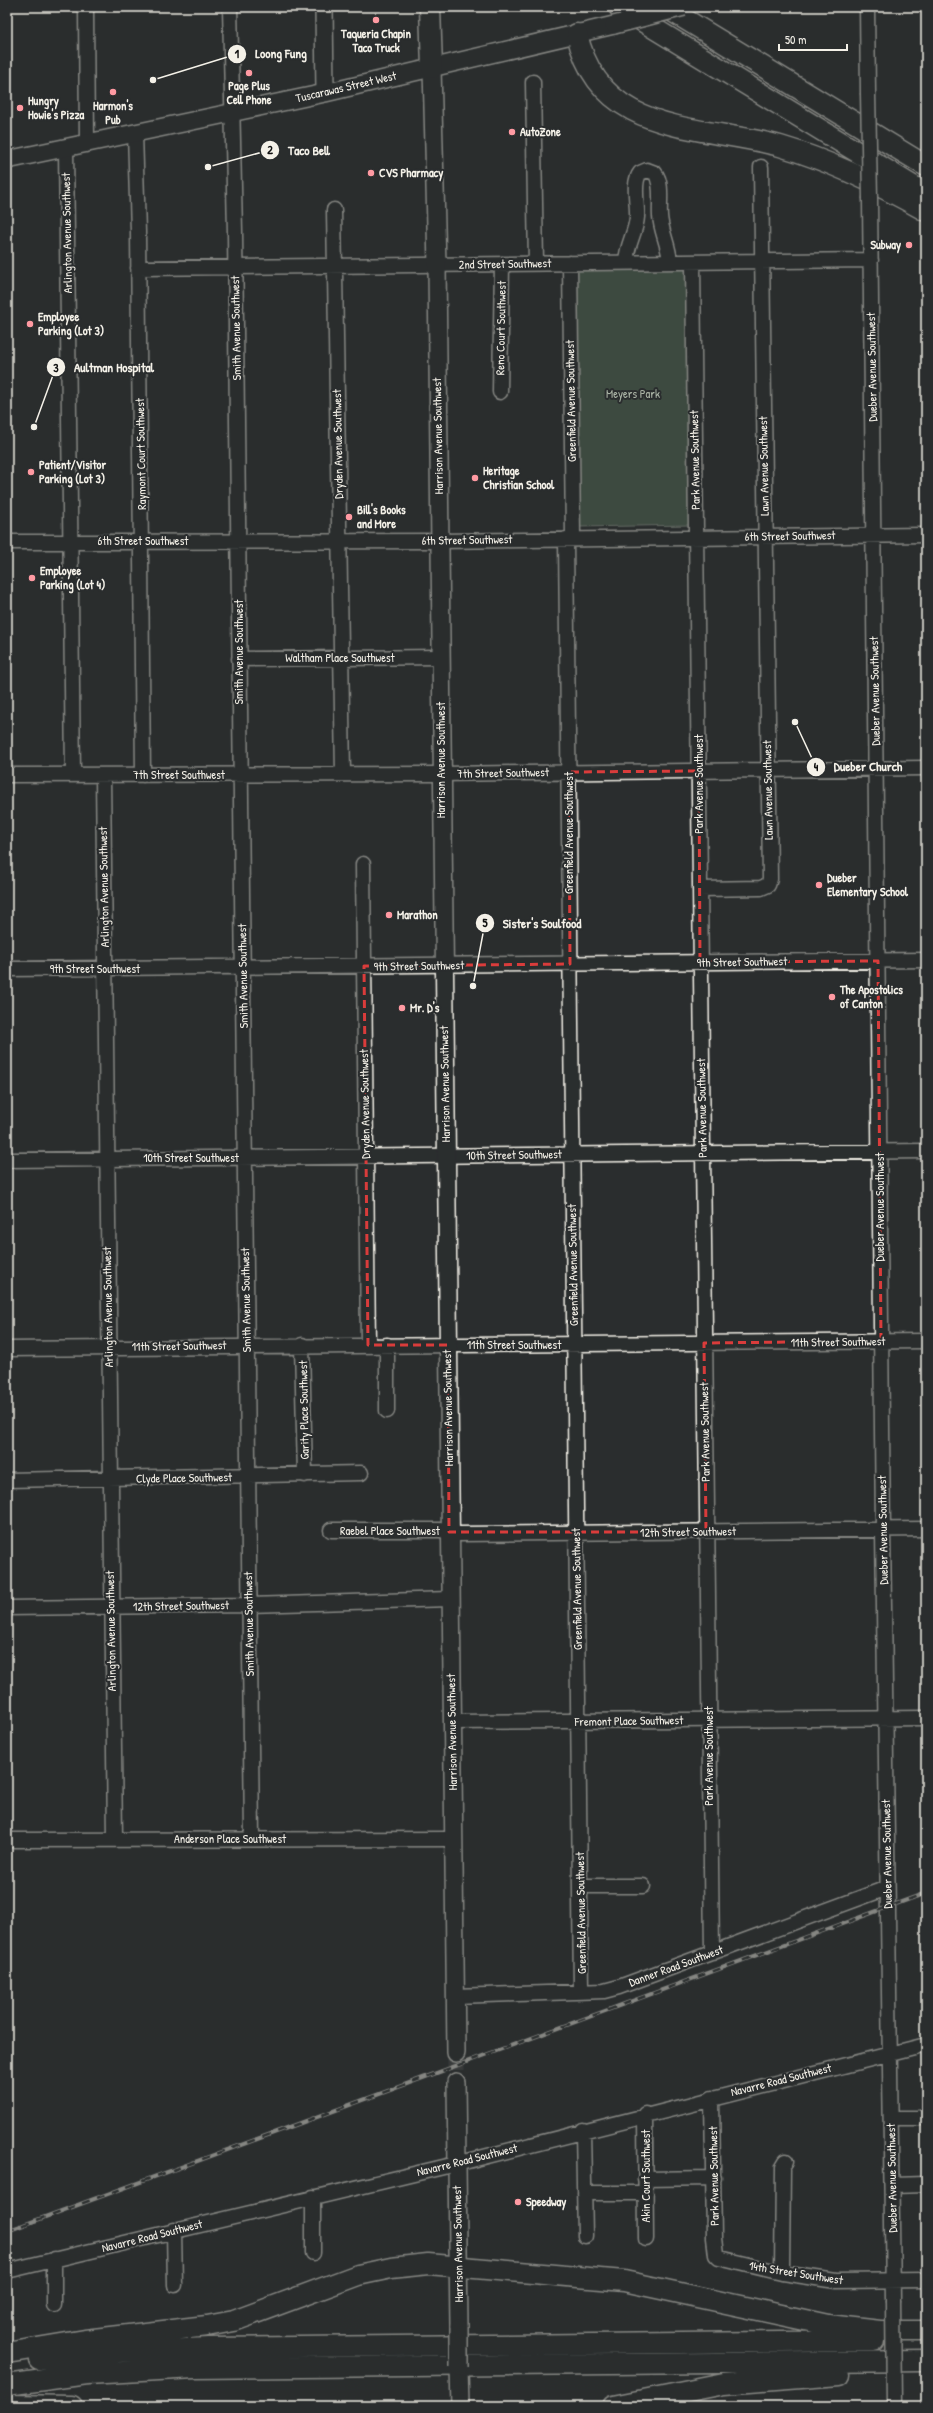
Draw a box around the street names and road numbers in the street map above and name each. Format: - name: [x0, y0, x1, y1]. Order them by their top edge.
- street label: Tuscarawas Street West: [294, 66, 399, 106]
- street label: Arlington Avenue Southwest: [57, 172, 76, 294]
- street label: 2nd Street Southwest: [459, 254, 552, 273]
- street label: Smith Avenue Southwest: [226, 275, 245, 381]
- street label: Reno Court Southwest: [491, 280, 510, 375]
- street label: Dueber Avenue Southwest: [862, 312, 881, 422]
- street label: Greenfield Avenue Southwest: [561, 339, 580, 462]
- street label: Harrison Avenue Southwest: [428, 377, 447, 494]
- street label: Dryden Avenue Southwest: [328, 388, 347, 499]
- street label: Raymont Court Southwest: [131, 397, 150, 510]
- street label: Park Avenue Southwest: [685, 409, 704, 510]
- street label: Lawn Avenue Southwest: [754, 415, 773, 516]
- street label: 6th Street Southwest: [744, 526, 836, 545]
- street label: 6th Street Southwest: [421, 530, 513, 549]
- street label: 6th Street Southwest: [98, 532, 189, 549]
- street label: Smith Avenue Southwest: [230, 599, 247, 704]
- street label: Dueber Avenue Southwest: [865, 636, 884, 746]
- street label: Waltham Place Southwest: [285, 649, 396, 666]
- street label: Harrison Avenue Southwest: [432, 701, 449, 818]
- street label: Park Avenue Southwest: [690, 733, 707, 834]
- street label: Lawn Avenue Southwest: [758, 739, 777, 840]
- street label: 7th Street Southwest: [457, 763, 550, 782]
- street label: 7th Street Southwest: [133, 766, 226, 783]
- street label: Greenfield Avenue Southwest: [560, 771, 577, 894]
- street label: Arlington Avenue Southwest: [94, 826, 113, 948]
- street label: Smith Avenue Southwest: [233, 923, 252, 1029]
- street label: 9th Street Southwest: [697, 952, 788, 971]
- street label: 9th Street Southwest: [374, 956, 465, 975]
- street label: 9th Street Southwest: [50, 960, 141, 977]
- street label: Harrison Avenue Southwest: [435, 1025, 454, 1142]
- street label: Dryden Avenue Southwest: [355, 1048, 374, 1159]
- street label: Park Avenue Southwest: [692, 1057, 711, 1158]
- street label: 10th Street Southwest: [466, 1145, 563, 1164]
- street label: 10th Street Southwest: [143, 1149, 240, 1166]
- street label: Dueber Avenue Southwest: [871, 1152, 888, 1261]
- street label: Greenfield Avenue Southwest: [563, 1203, 582, 1326]
- street label: Arlington Avenue Southwest: [98, 1246, 117, 1368]
- street label: Smith Avenue Southwest: [236, 1247, 255, 1353]
- street label: 11th Street Southwest: [790, 1332, 886, 1351]
- street label: 11th Street Southwest: [131, 1336, 227, 1355]
- street label: 11th Street Southwest: [467, 1336, 562, 1353]
- street label: Harrison Avenue Southwest: [438, 1349, 457, 1466]
- street label: Garity Place Southwest: [294, 1360, 313, 1460]
- street label: Park Avenue Southwest: [695, 1381, 714, 1482]
- street label: Clyde Place Southwest: [136, 1468, 233, 1487]
- street label: Dueber Avenue Southwest: [873, 1475, 892, 1585]
- street label: Raebel Place Southwest: [340, 1522, 441, 1539]
- street label: 12th Street Southwest: [640, 1522, 737, 1541]
- street label: Greenfield Avenue Southwest: [567, 1527, 586, 1650]
- street label: Arlington Avenue Southwest: [101, 1570, 120, 1692]
- street label: Smith Avenue Southwest: [239, 1571, 258, 1677]
- street label: 12th Street Southwest: [133, 1596, 230, 1615]
- street label: Harrison Avenue Southwest: [442, 1673, 461, 1790]
- street label: Park Avenue Southwest: [700, 1705, 717, 1806]
- street label: Fremont Place Southwest: [574, 1711, 684, 1730]
- street label: Dueber Avenue Southwest: [877, 1799, 896, 1909]
- street label: Anderson Place Southwest: [174, 1830, 287, 1847]
- street label: Greenfield Avenue Southwest: [571, 1851, 590, 1974]
- street label: Danner Road Southwest: [626, 1940, 726, 1990]
- street label: Navarre Road Southwest: [729, 2059, 834, 2100]
- street label: Dueber Avenue Southwest: [882, 2123, 901, 2233]
- street label: Park Avenue Southwest: [704, 2125, 723, 2226]
- street label: Akin Court Southwest: [637, 2129, 654, 2222]
- street label: Navarre Road Southwest: [415, 2139, 520, 2180]
- street label: Harrison Avenue Southwest: [448, 2185, 467, 2302]
- street label: Navarre Road Southwest: [100, 2215, 205, 2256]
- street label: 14th Street Southwest: [748, 2257, 845, 2288]

